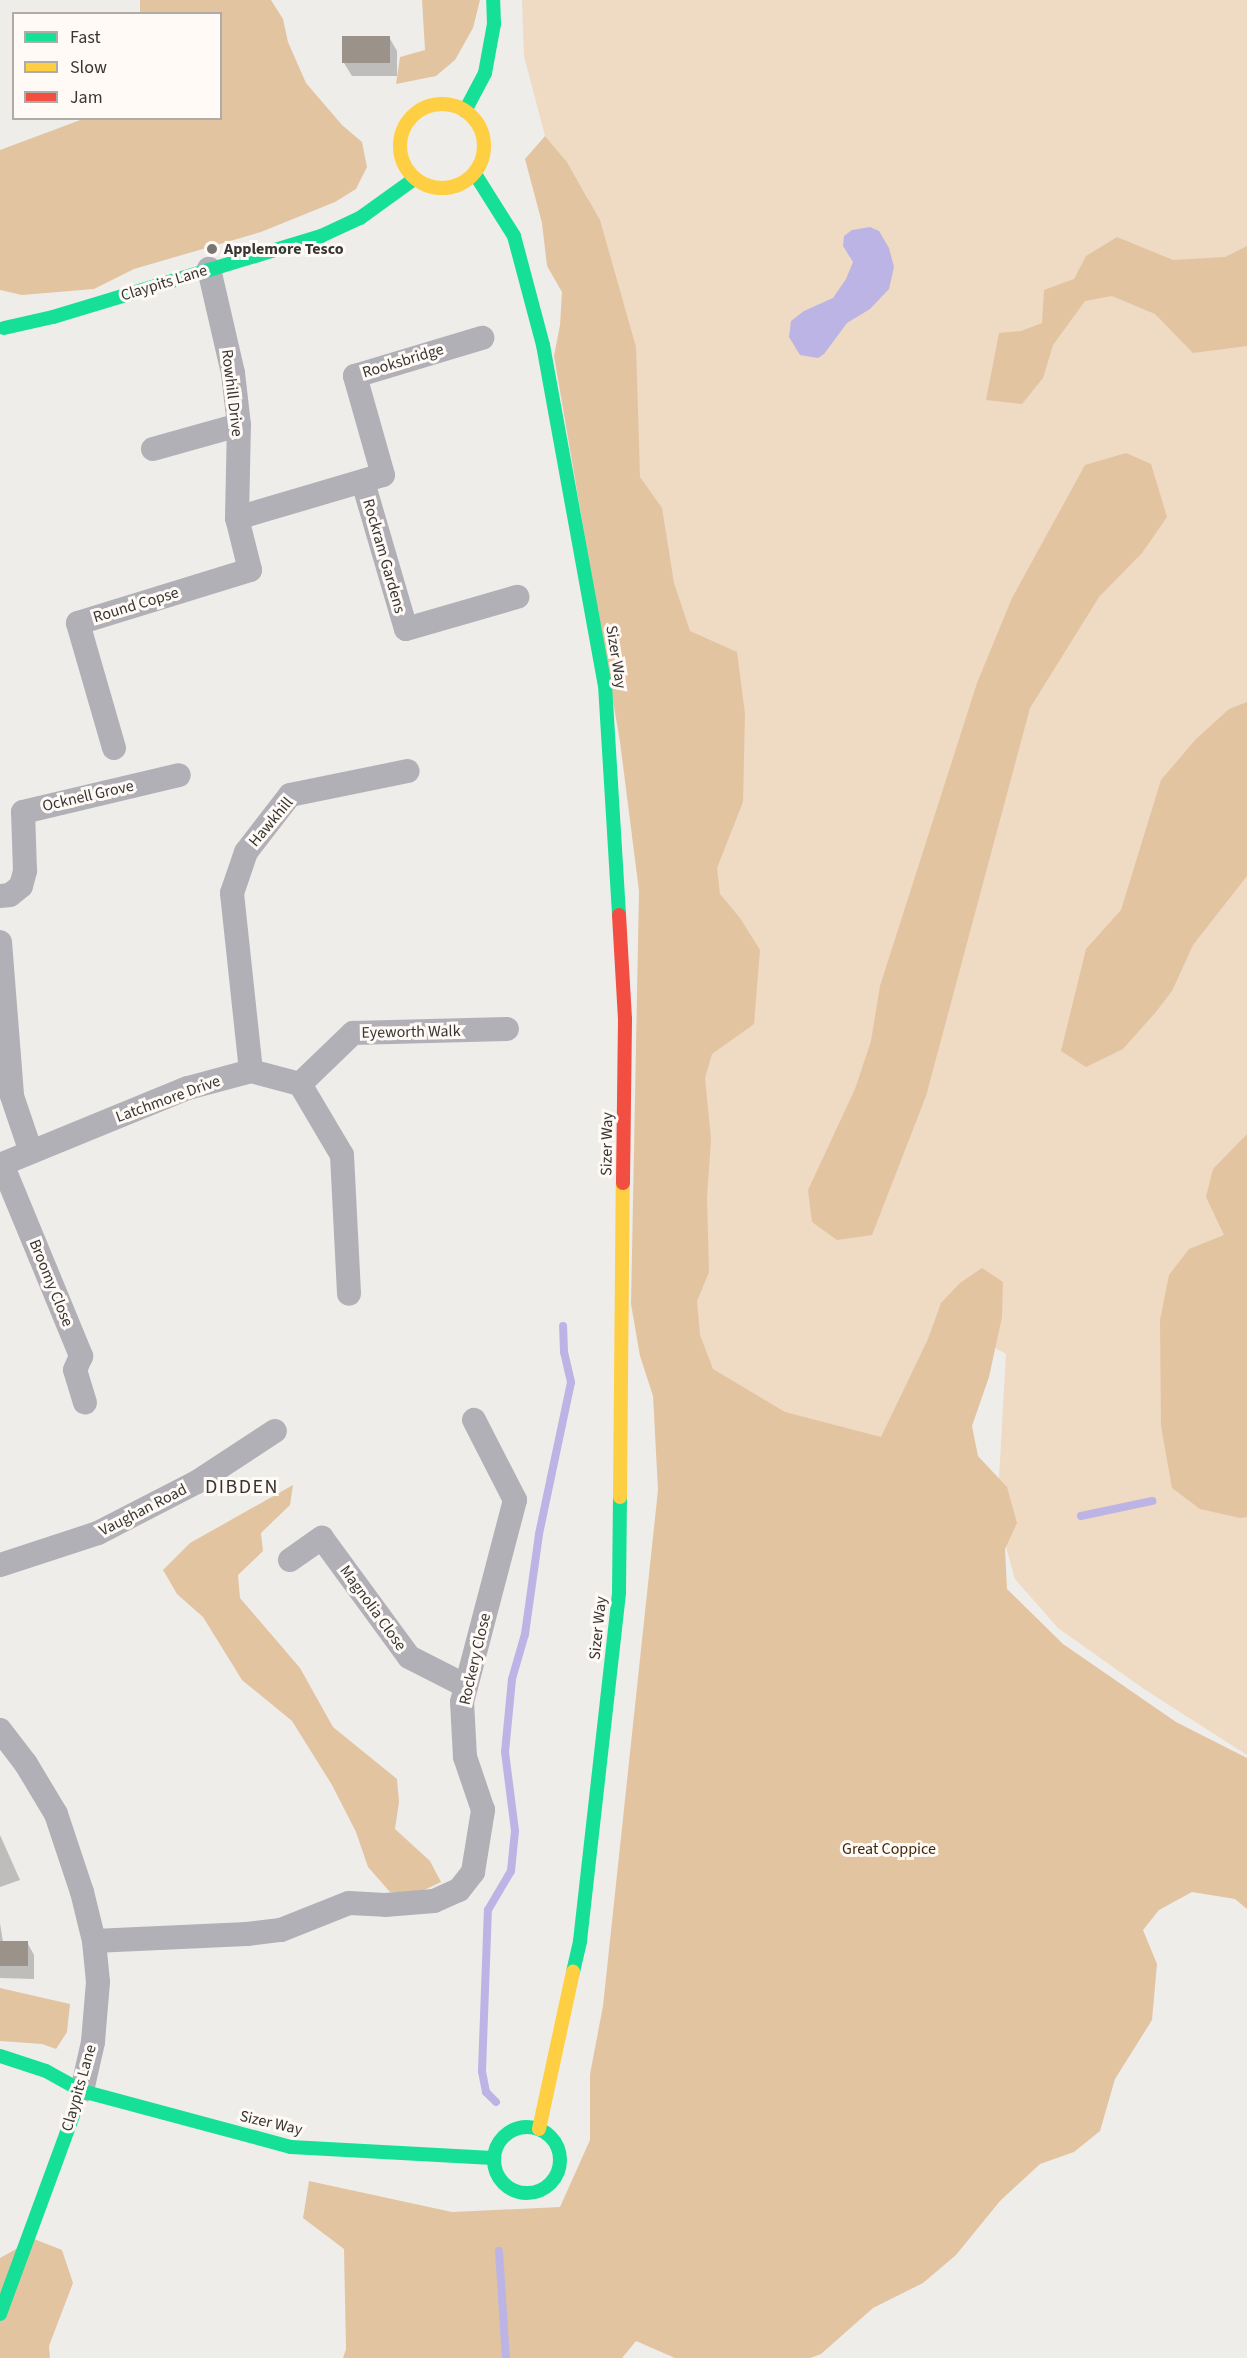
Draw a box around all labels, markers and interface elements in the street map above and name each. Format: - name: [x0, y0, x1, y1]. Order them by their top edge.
- legend: [12, 12, 222, 120]
- text: Fast: [70, 25, 101, 50]
- text: Slow: [70, 55, 107, 80]
- text: Jam: [70, 85, 103, 110]
- place label: Applemore Tesco: [224, 239, 344, 259]
- marker: Applemore Tesco: [205, 242, 219, 256]
- street label: Claypits Lane: [119, 261, 209, 305]
- street label: Rooksbridge: [360, 340, 446, 382]
- street label: Rowhill Drive: [217, 348, 247, 438]
- street label: Rockram Gardens: [358, 497, 410, 615]
- street label: Round Copse: [91, 583, 181, 627]
- street label: Sizer Way: [602, 624, 630, 690]
- street label: Ocknell Grove: [40, 776, 136, 816]
- street label: Hawkhill: [245, 793, 297, 851]
- street label: Eyeworth Walk: [361, 1022, 461, 1042]
- street label: Latchmore Drive: [113, 1071, 223, 1127]
- street label: Sizer Way: [597, 1112, 617, 1176]
- street label: Broomy Close: [25, 1236, 77, 1330]
- district label: DIBDEN: [205, 1475, 279, 1499]
- street label: Vaughan Road: [96, 1480, 190, 1540]
- street label: Magnolia Close: [336, 1562, 410, 1654]
- street label: Sizer Way: [585, 1595, 611, 1661]
- street label: Rockery Close: [455, 1611, 495, 1707]
- park label: Great Coppice: [842, 1839, 936, 1859]
- street label: Claypits Lane: [57, 2042, 101, 2134]
- street label: Sizer Way: [238, 2106, 304, 2140]

